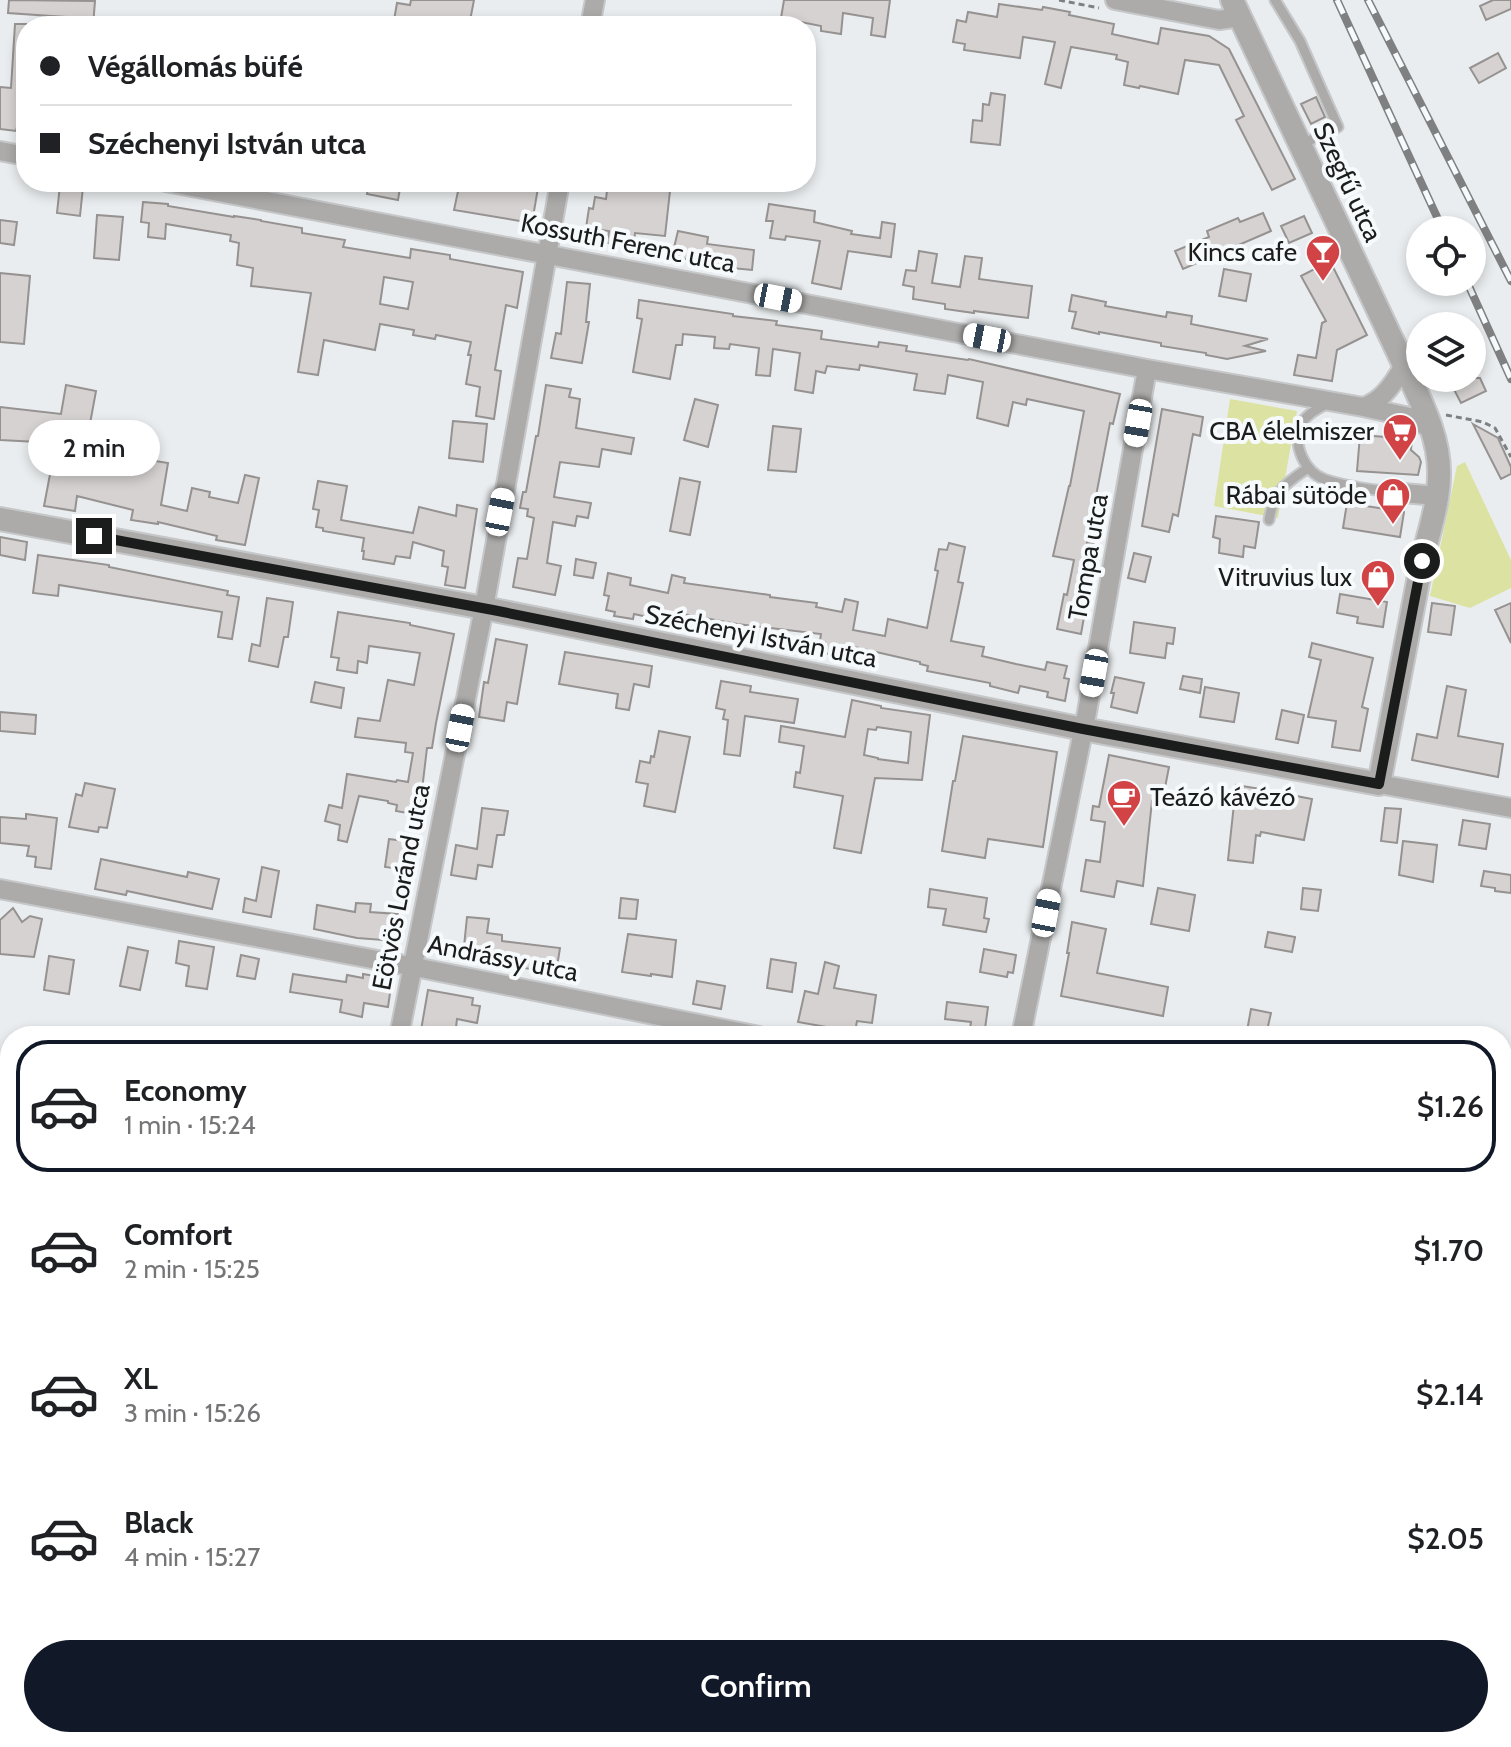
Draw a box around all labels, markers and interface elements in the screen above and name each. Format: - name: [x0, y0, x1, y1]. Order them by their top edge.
- text: Végállomás büfé: [88, 48, 303, 85]
- street label: Szegfű utca: [1307, 117, 1390, 247]
- text: Széchenyi István utca: [88, 125, 366, 162]
- street label: Kossuth Ferenc utca: [518, 207, 738, 280]
- map controls: [1406, 216, 1486, 392]
- button: locate: [1406, 216, 1486, 296]
- bar icon: Kincs cafe: [1304, 233, 1342, 283]
- place label: Kincs cafe: [1187, 236, 1297, 268]
- car: [752, 282, 804, 314]
- button: layers: [1406, 312, 1486, 392]
- car: [961, 322, 1013, 354]
- car: [1122, 397, 1154, 449]
- supermarket icon: CBA élelmiszer: [1381, 412, 1419, 462]
- place label: CBA élelmiszer: [1209, 415, 1375, 447]
- callout: 2 min: [28, 420, 160, 476]
- text: 2 min: [63, 432, 125, 464]
- shop icon: Rábai sütöde: [1374, 476, 1412, 526]
- place label: Rábai sütöde: [1226, 479, 1367, 511]
- car: [484, 486, 516, 538]
- street label: Tompa utca: [1061, 491, 1115, 623]
- route end: [76, 518, 112, 554]
- route start: [1404, 543, 1440, 579]
- shop icon: Vitruvius lux: [1359, 558, 1397, 608]
- place label: Vitruvius lux: [1218, 561, 1353, 593]
- street label: Széchenyi István utca: [642, 598, 880, 674]
- car: [1078, 647, 1110, 699]
- car: [444, 702, 476, 754]
- cafe icon: Teázó kávézó: [1105, 778, 1143, 828]
- street label: Eötvös Loránd utca: [365, 781, 437, 993]
- place label: Teázó kávézó: [1150, 781, 1295, 813]
- car: [1030, 887, 1062, 939]
- street label: Andrássy utca: [425, 928, 581, 988]
- icon: car: [28, 1070, 100, 1142]
- text: Economy: [124, 1072, 247, 1109]
- text: $1.26: [1417, 1088, 1484, 1125]
- text: 1 min · 15:24: [124, 1109, 256, 1141]
- icon: car: [28, 1214, 100, 1286]
- text: Comfort: [124, 1216, 232, 1253]
- text: $1.70: [1413, 1232, 1484, 1269]
- text: 2 min · 15:25: [124, 1253, 260, 1285]
- icon: car: [28, 1358, 100, 1430]
- text: XL: [124, 1360, 158, 1397]
- text: $2.14: [1416, 1376, 1484, 1413]
- text: 3 min · 15:26: [124, 1397, 261, 1429]
- icon: car: [28, 1502, 100, 1574]
- text: Black: [124, 1504, 194, 1541]
- text: $2.05: [1407, 1520, 1484, 1557]
- text: 4 min · 15:27: [124, 1541, 260, 1573]
- button: Confirm: [24, 1640, 1488, 1732]

